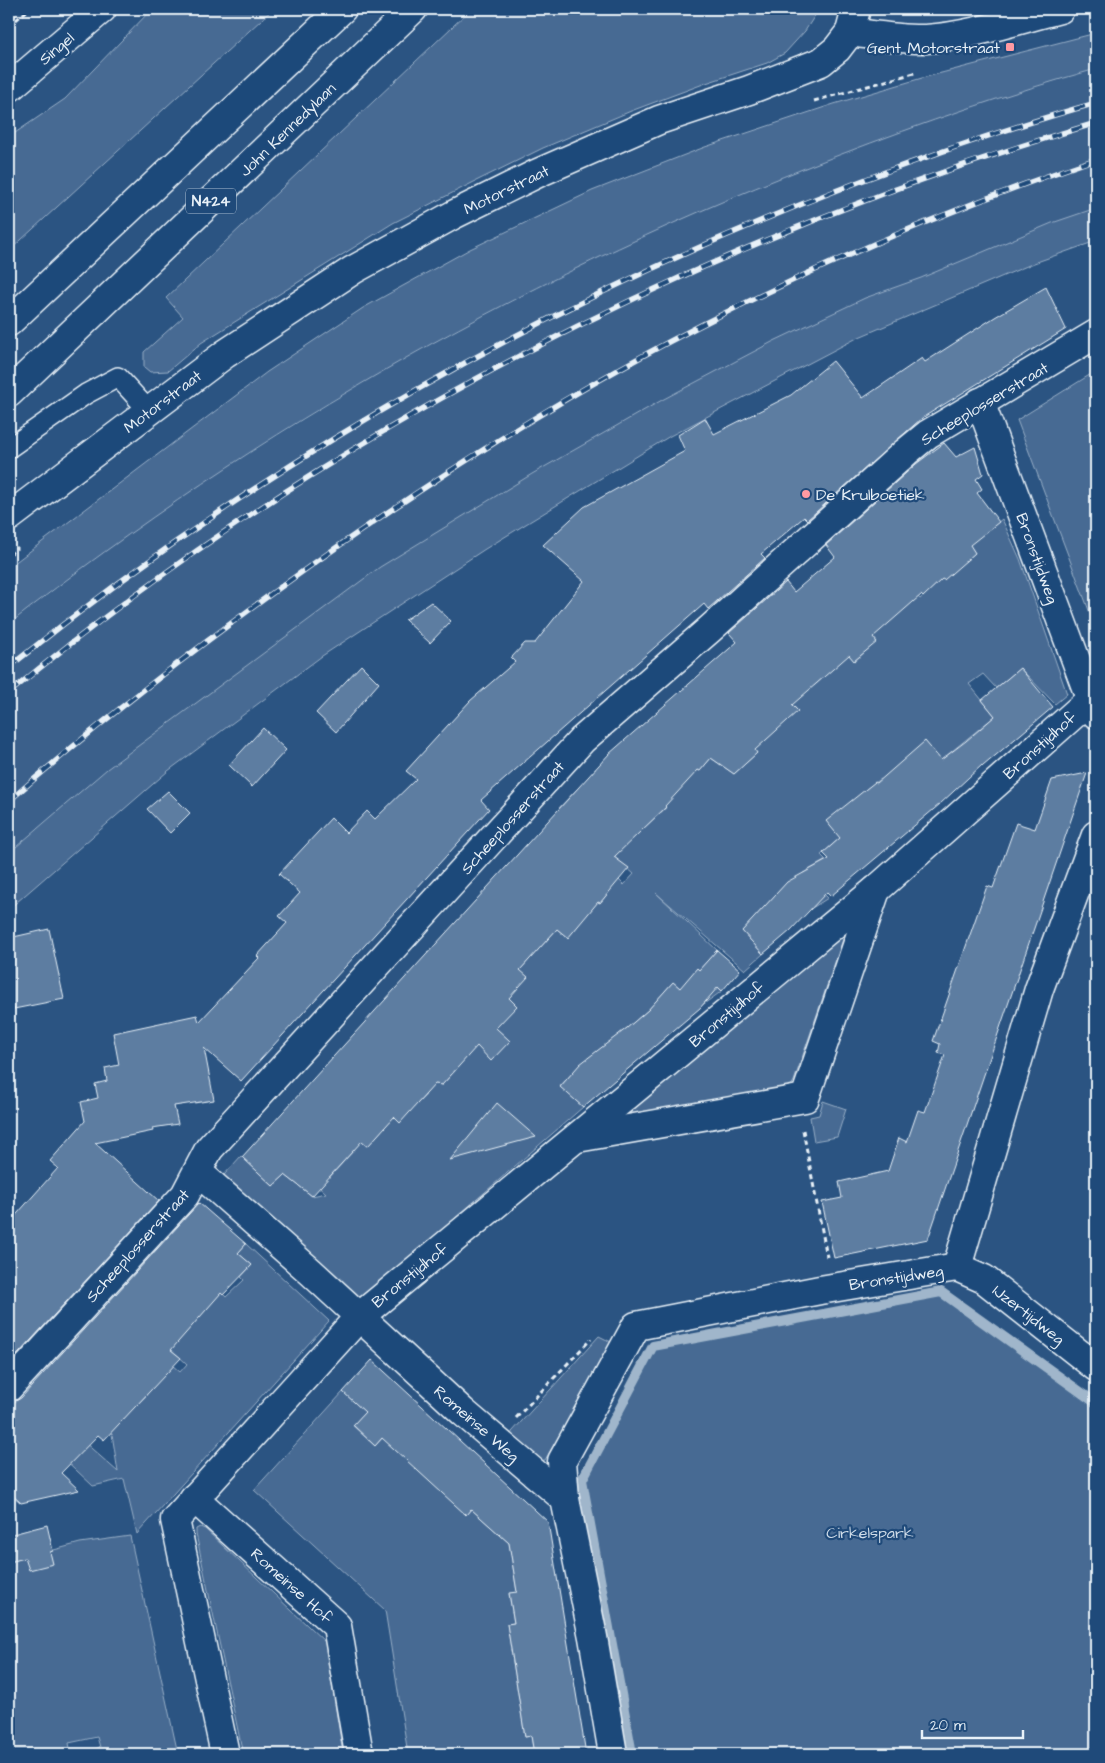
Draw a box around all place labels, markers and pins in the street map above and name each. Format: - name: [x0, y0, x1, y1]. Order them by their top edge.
- place label: Gent Motorstraat: [867, 37, 1001, 59]
- marker: Gent Motorstraat: [1004, 41, 1016, 53]
- place label: De Krulboetiek: [816, 484, 925, 506]
- marker: De Krulboetiek: [800, 488, 812, 500]

